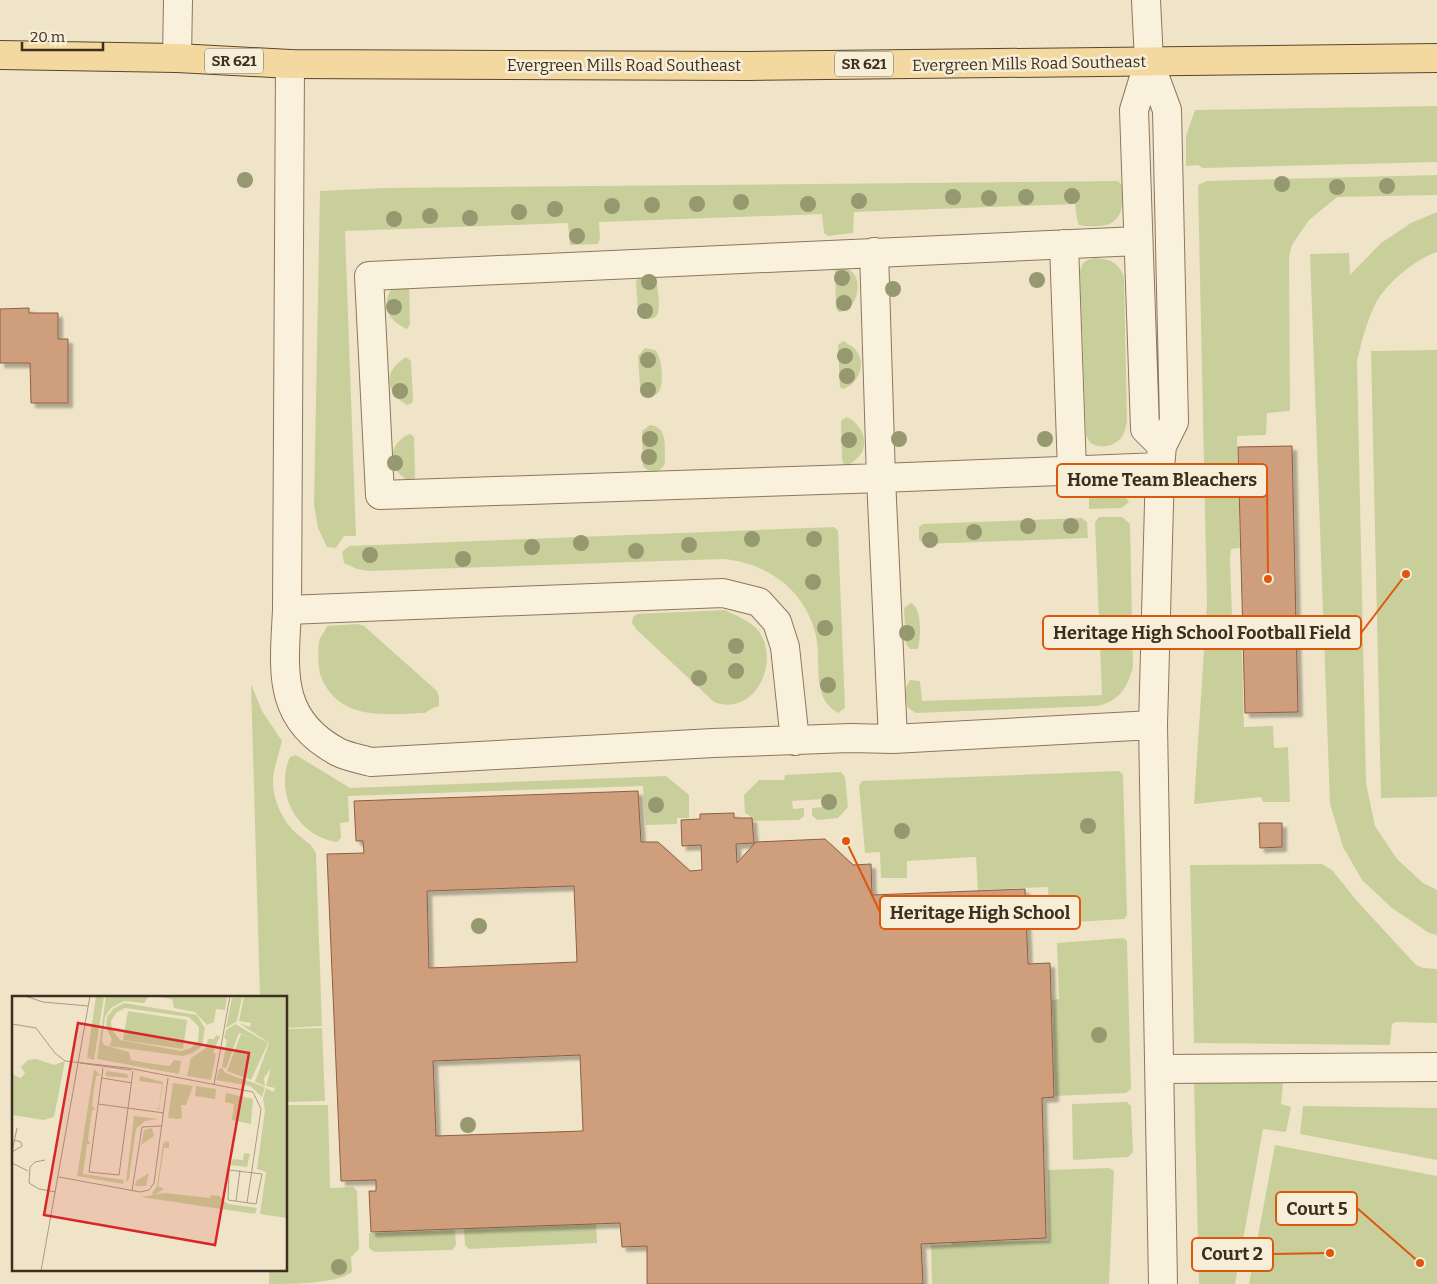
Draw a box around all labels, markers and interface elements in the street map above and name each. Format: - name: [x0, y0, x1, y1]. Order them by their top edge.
- scale bar: [22, 20, 104, 52]
- text: 20 m: [30, 28, 66, 46]
- road number: SR 621: [205, 48, 263, 74]
- road number: SR 621: [835, 52, 893, 76]
- street label: Evergreen Mills Road Southeast: [912, 52, 1146, 75]
- street label: Evergreen Mills Road Southeast: [507, 56, 741, 75]
- callout: Home Team Bleachers: [1057, 464, 1267, 497]
- text: Home Team Bleachers: [1067, 469, 1257, 491]
- callout: Heritage High School Football Field: [1043, 616, 1361, 649]
- text: Heritage High School Football Field: [1053, 622, 1351, 644]
- callout: Heritage High School: [880, 896, 1080, 929]
- text: Heritage High School: [890, 902, 1071, 924]
- inset map: [12, 996, 288, 1272]
- callout: Court 5: [1276, 1192, 1357, 1225]
- text: Court 5: [1286, 1198, 1348, 1220]
- callout: Court 2: [1192, 1238, 1273, 1271]
- text: Court 2: [1201, 1243, 1263, 1265]

